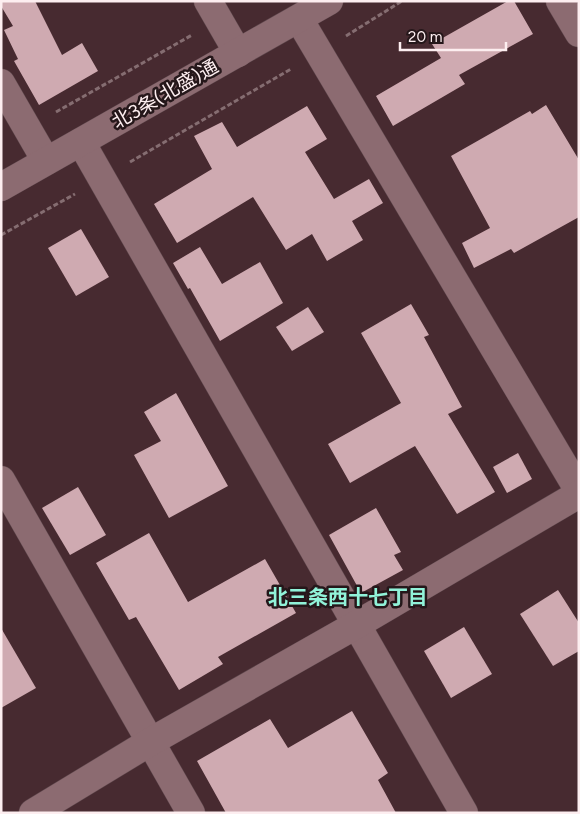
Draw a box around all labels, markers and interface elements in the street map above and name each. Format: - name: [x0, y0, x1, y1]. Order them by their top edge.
- scale bar: [400, 20, 506, 52]
- text: 20 m: [408, 28, 442, 46]
- street label: 北3条(北盛)通: [108, 54, 222, 134]
- district label: 北三条西十七丁目: [268, 585, 428, 609]

